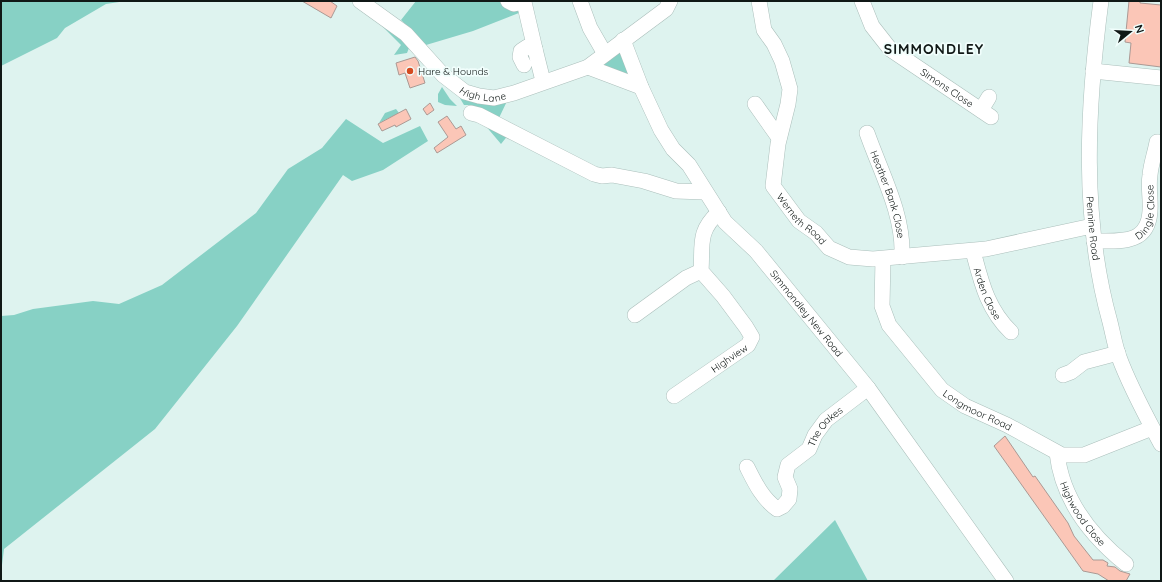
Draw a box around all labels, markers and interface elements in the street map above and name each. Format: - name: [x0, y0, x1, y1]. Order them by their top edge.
- north arrow: [1110, 12, 1150, 52]
- text: N: [1132, 23, 1147, 35]
- district label: SIMMONDLEY: [884, 40, 984, 58]
- place label: Hare & Hounds: [418, 65, 489, 78]
- street label: Simons Close: [918, 65, 976, 110]
- marker: Hare & Hounds: [405, 66, 415, 76]
- street label: High Lane: [457, 84, 508, 105]
- street label: Heather Bank Close: [868, 148, 908, 239]
- street label: Dingle Close: [1132, 184, 1157, 242]
- street label: Werneth Road: [774, 190, 829, 247]
- street label: Pennine Road: [1084, 196, 1103, 261]
- street label: Arden Close: [971, 266, 1005, 322]
- street label: Simmondley New Road: [768, 267, 846, 359]
- street label: Highview: [708, 340, 750, 375]
- street label: Longmoor Road: [941, 386, 1014, 433]
- street label: The Oakes: [804, 403, 845, 448]
- street label: Highwood Close: [1057, 480, 1109, 549]

